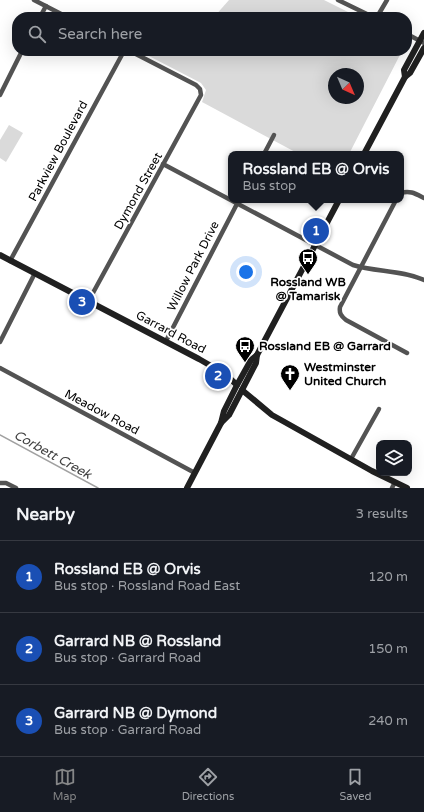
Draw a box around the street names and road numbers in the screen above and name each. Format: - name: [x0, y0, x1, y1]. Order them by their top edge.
- street label: Parkview Boulevard: [26, 98, 90, 204]
- street label: Dymond Street: [111, 150, 165, 232]
- street label: Willow Park Drive: [164, 218, 222, 313]
- street label: Garrard Road: [134, 308, 208, 356]
- street label: Meadow Road: [62, 386, 142, 438]

